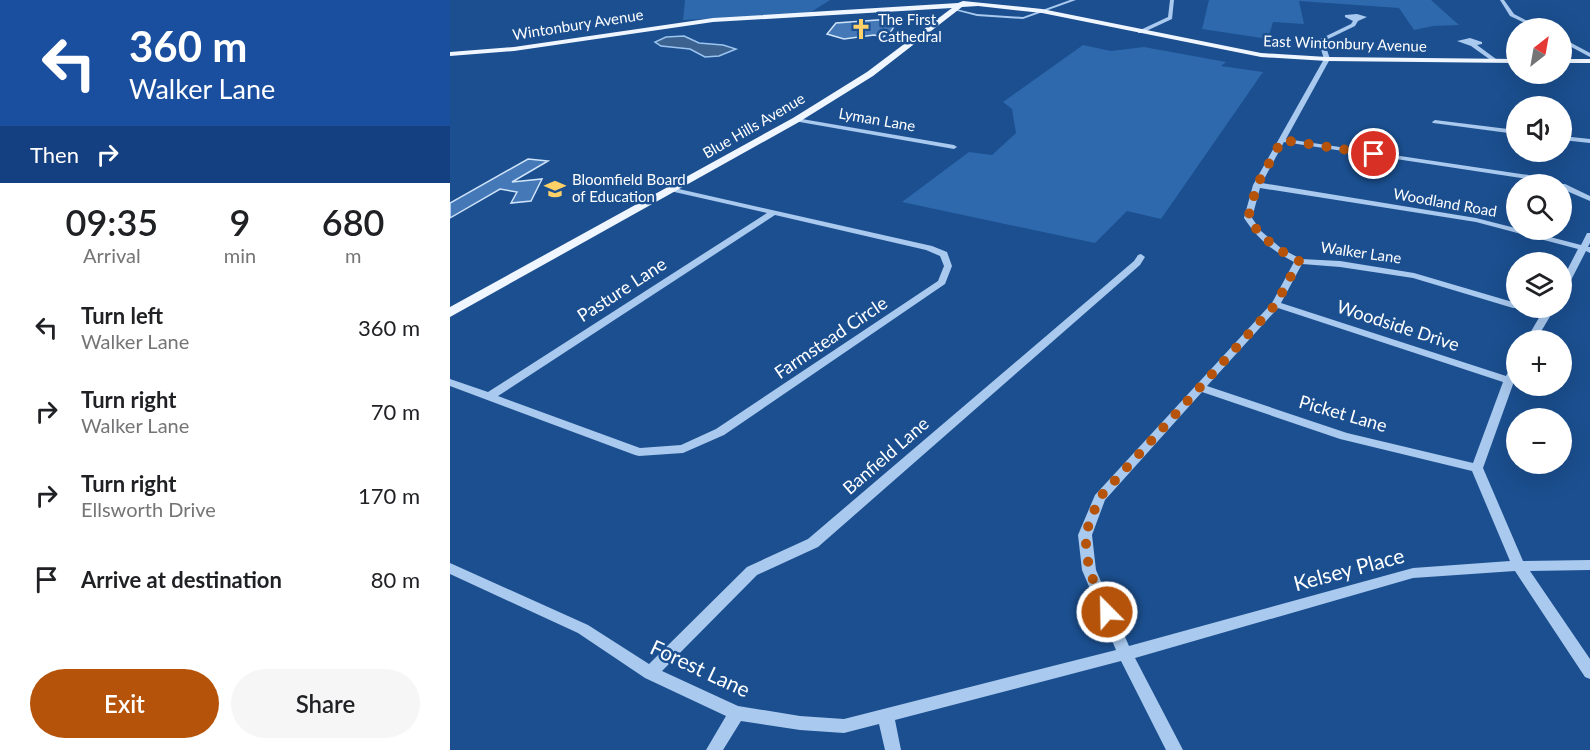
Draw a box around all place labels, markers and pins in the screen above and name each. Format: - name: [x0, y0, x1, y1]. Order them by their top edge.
- place label: The First Cathedral: [878, 10, 942, 45]
- church icon: The First Cathedral: [849, 17, 873, 41]
- pin: [1348, 128, 1399, 179]
- place label: Bloomfield Board of Education: [572, 170, 686, 205]
- school or university icon: Bloomfield Board of Education: [543, 177, 567, 201]

